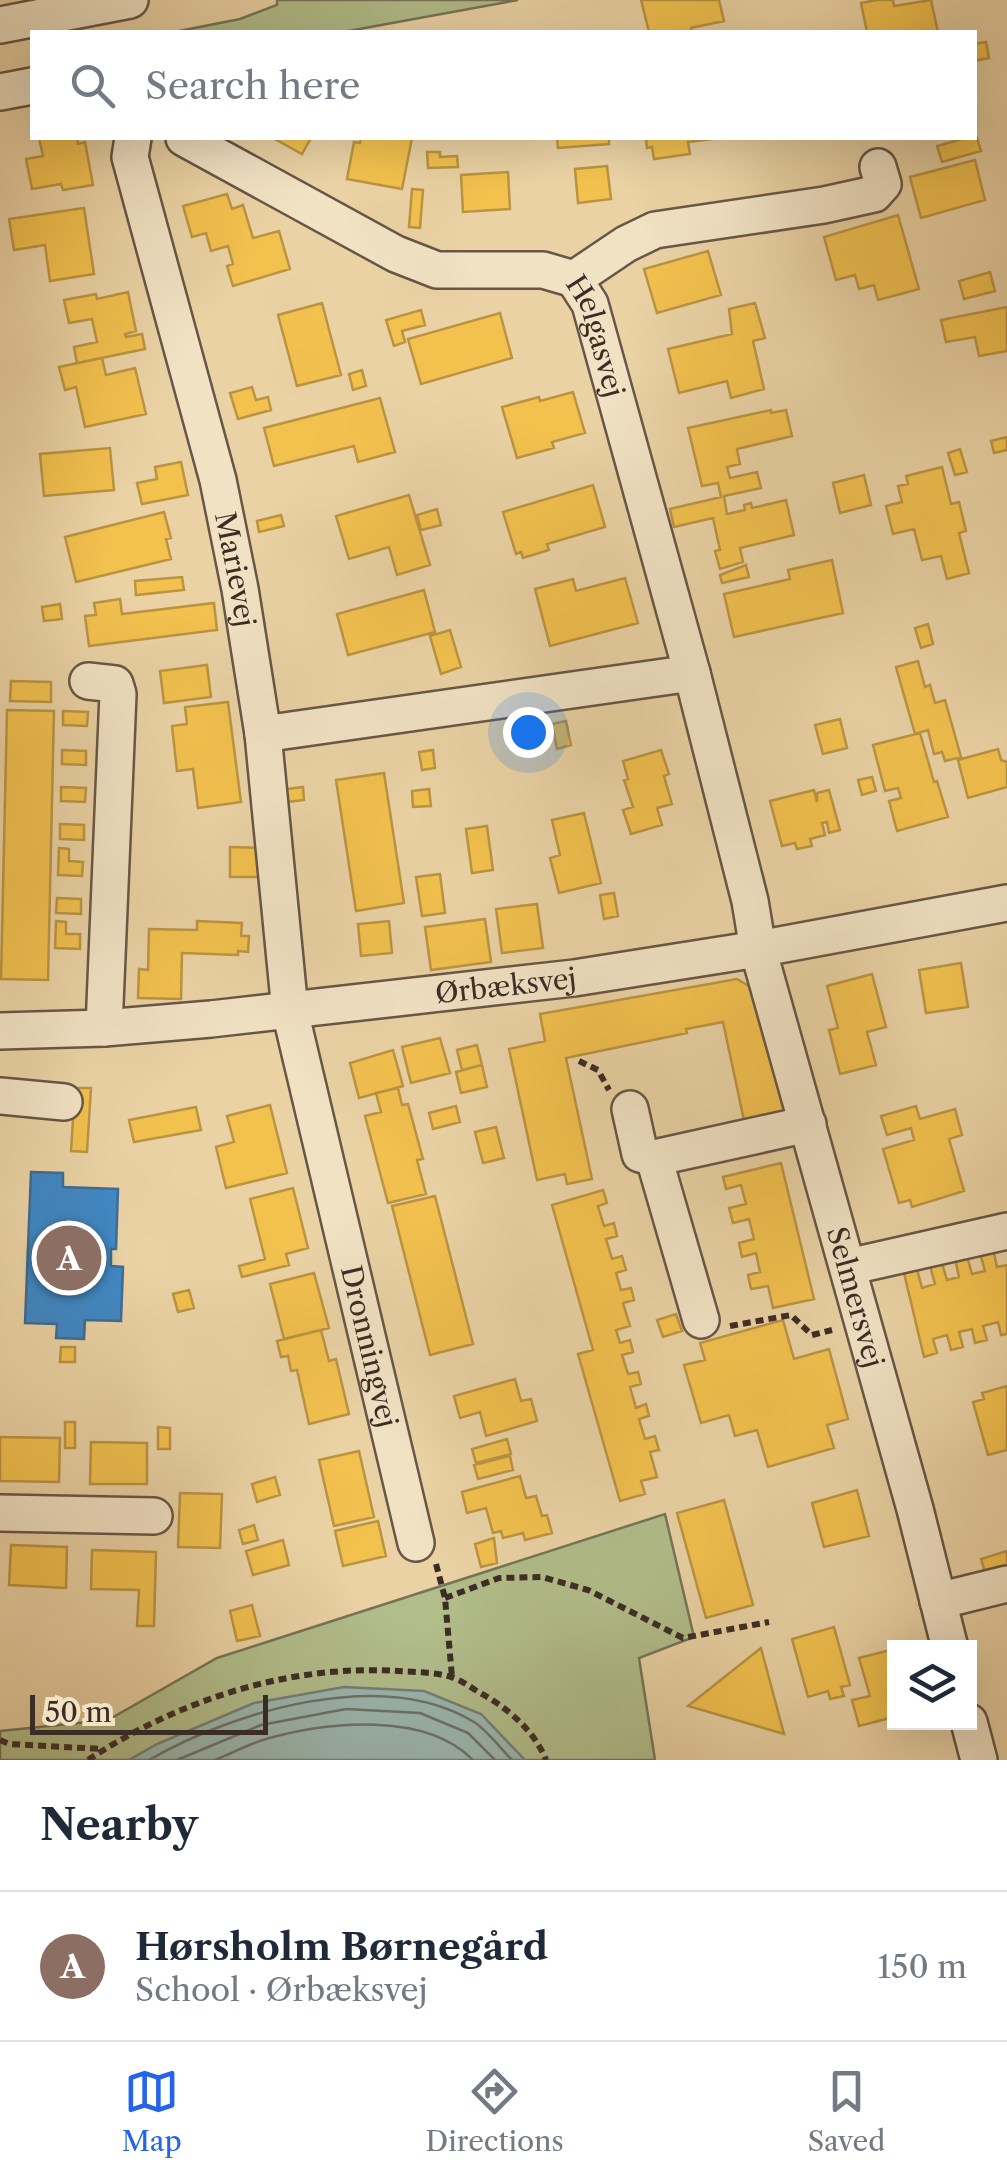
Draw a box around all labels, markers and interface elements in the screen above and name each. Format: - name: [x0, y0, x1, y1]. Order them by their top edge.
- search box: [30, 30, 977, 140]
- icon: search: [65, 58, 120, 113]
- text: Search here: [145, 62, 360, 109]
- street label: Helgasvej: [559, 269, 632, 401]
- street label: Marievej: [208, 509, 263, 629]
- your location: [503, 707, 554, 758]
- street label: Ørbæksvej: [433, 961, 578, 1011]
- pin: A: [36, 1220, 102, 1296]
- street label: Selmersvej: [820, 1223, 891, 1371]
- street label: Dronningvej: [334, 1262, 405, 1431]
- map controls: [887, 1640, 977, 1730]
- button: layers: [887, 1640, 977, 1730]
- scale bar: [30, 1690, 268, 1734]
- text: 50 m: [45, 1695, 112, 1729]
- text: Nearby: [40, 1799, 198, 1851]
- text: Hørsholm Børnegård: [135, 1923, 548, 1970]
- text: A: [60, 1947, 85, 1986]
- text: 150 m: [878, 1947, 967, 1986]
- text: School · Ørbæksvej: [135, 1970, 428, 2009]
- tab: Map: [122, 2064, 182, 2158]
- tab: Directions: [425, 2064, 564, 2158]
- tab: Saved: [807, 2064, 885, 2158]

